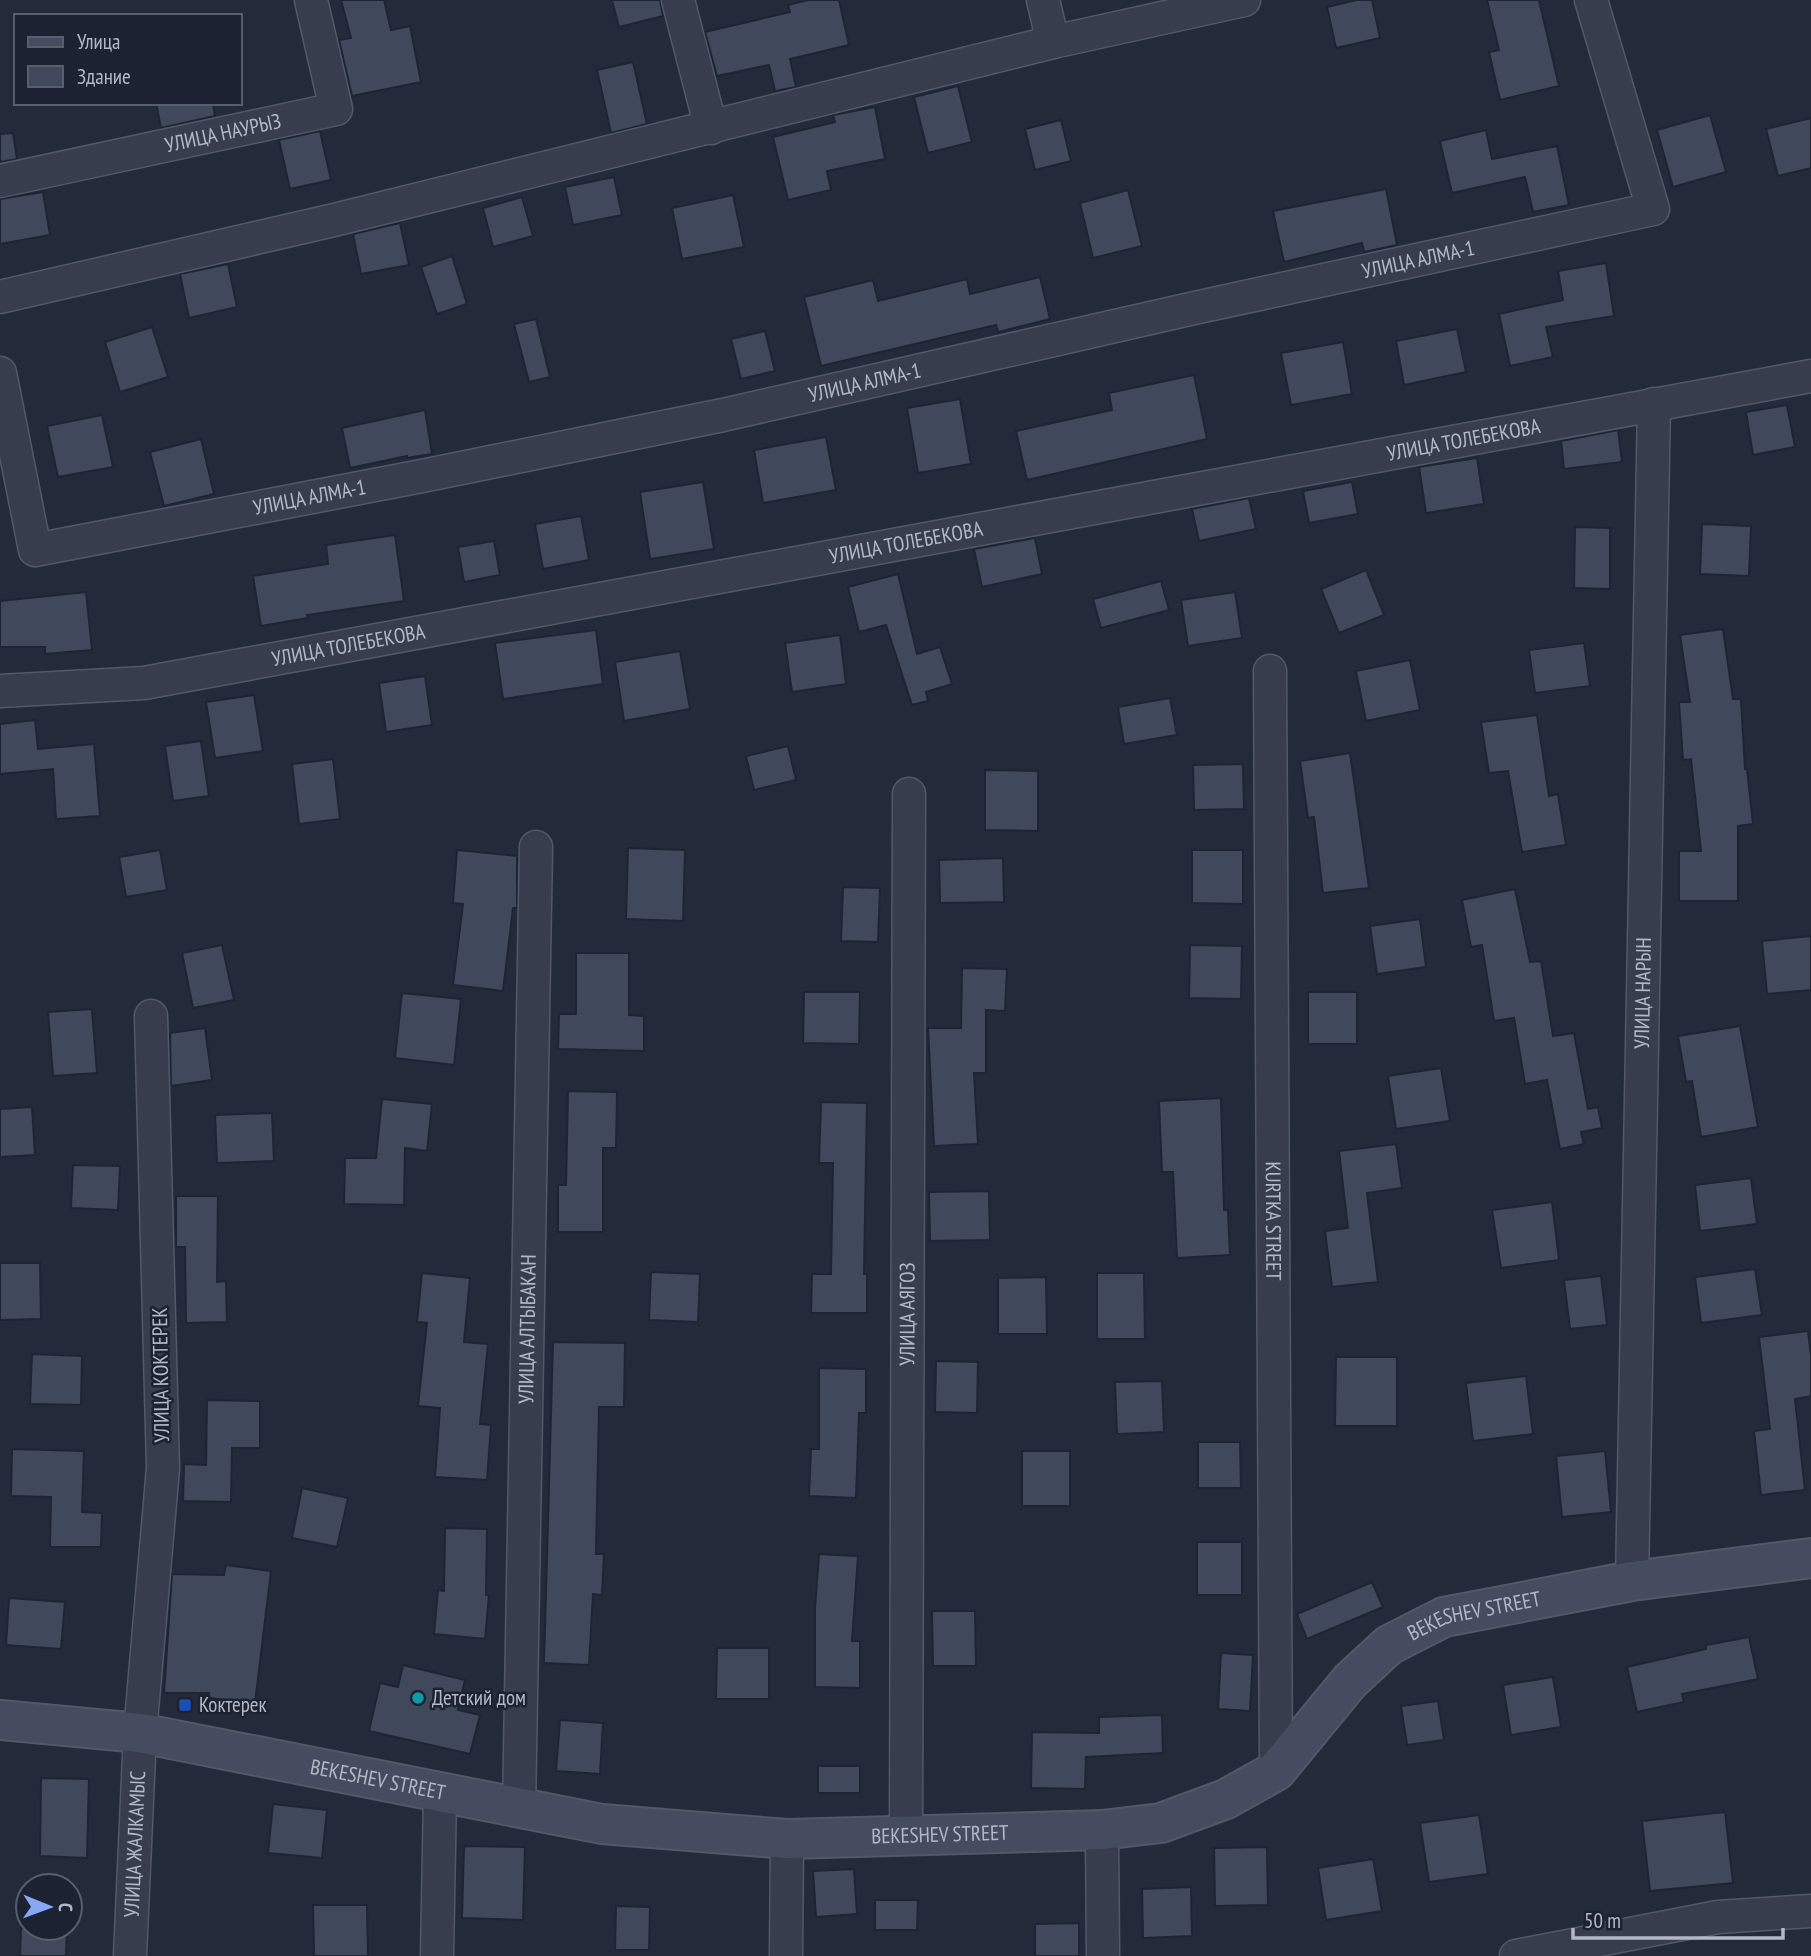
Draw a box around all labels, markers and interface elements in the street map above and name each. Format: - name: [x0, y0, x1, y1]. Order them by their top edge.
- legend: [14, 14, 242, 105]
- text: Улица: [77, 28, 120, 55]
- text: Здание: [77, 63, 131, 90]
- street label: УЛИЦА НАУРЫЗ: [162, 107, 283, 158]
- street label: УЛИЦА АЛМА-1: [1359, 234, 1477, 284]
- street label: УЛИЦА АЛМА-1: [806, 356, 924, 408]
- street label: УЛИЦА ТОЛЕБЕКОВА: [1385, 412, 1542, 467]
- street label: УЛИЦА АЛМА-1: [251, 473, 368, 521]
- street label: УЛИЦА ТОЛЕБЕКОВА: [827, 515, 985, 570]
- street label: УЛИЦА ТОЛЕБЕКОВА: [269, 618, 427, 672]
- street label: УЛИЦА НАРЫН: [1628, 937, 1657, 1049]
- street label: KURTKA STREET: [1260, 1161, 1287, 1281]
- street label: УЛИЦА АЛТЫБАКАН: [512, 1254, 542, 1404]
- street label: УЛИЦА АЯГОЗ: [893, 1262, 921, 1366]
- street label: УЛИЦА КОКТЕРЕК: [146, 1307, 175, 1443]
- street label: BEKESHEV STREET: [1403, 1585, 1543, 1646]
- place label: Детский дом: [432, 1684, 526, 1711]
- marker: Детский дом: [410, 1690, 426, 1706]
- place label: Коктерек: [199, 1691, 267, 1718]
- marker: Коктерек: [177, 1697, 193, 1713]
- street label: BEKESHEV STREET: [308, 1753, 448, 1806]
- street label: УЛИЦА ЖАЛКАМЫС: [118, 1770, 151, 1918]
- street label: BEKESHEV STREET: [871, 1819, 1009, 1850]
- north arrow: [14, 1872, 84, 1942]
- scale bar: [1573, 1896, 1783, 1940]
- text: С: [54, 1903, 78, 1912]
- text: 50 m: [1584, 1907, 1621, 1934]

